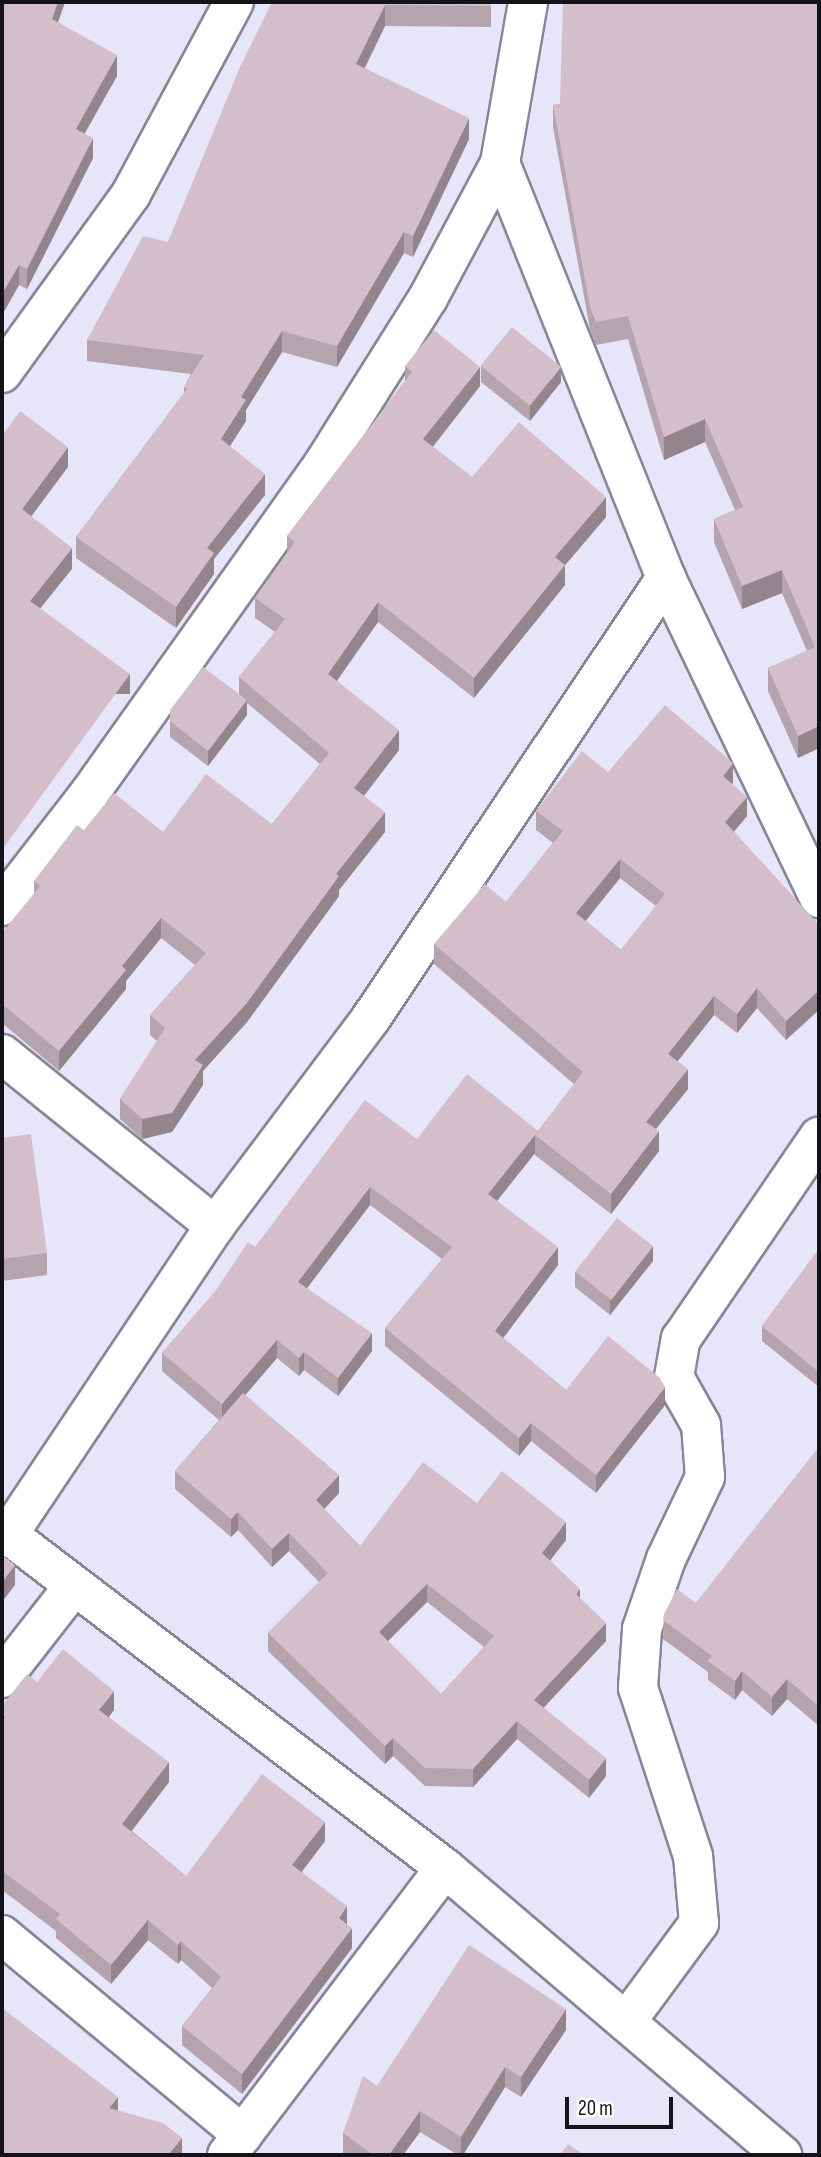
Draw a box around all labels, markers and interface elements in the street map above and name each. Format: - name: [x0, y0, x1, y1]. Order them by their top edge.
- scale bar: [569, 2084, 678, 2128]
- text: 20 m: [578, 2096, 613, 2121]

